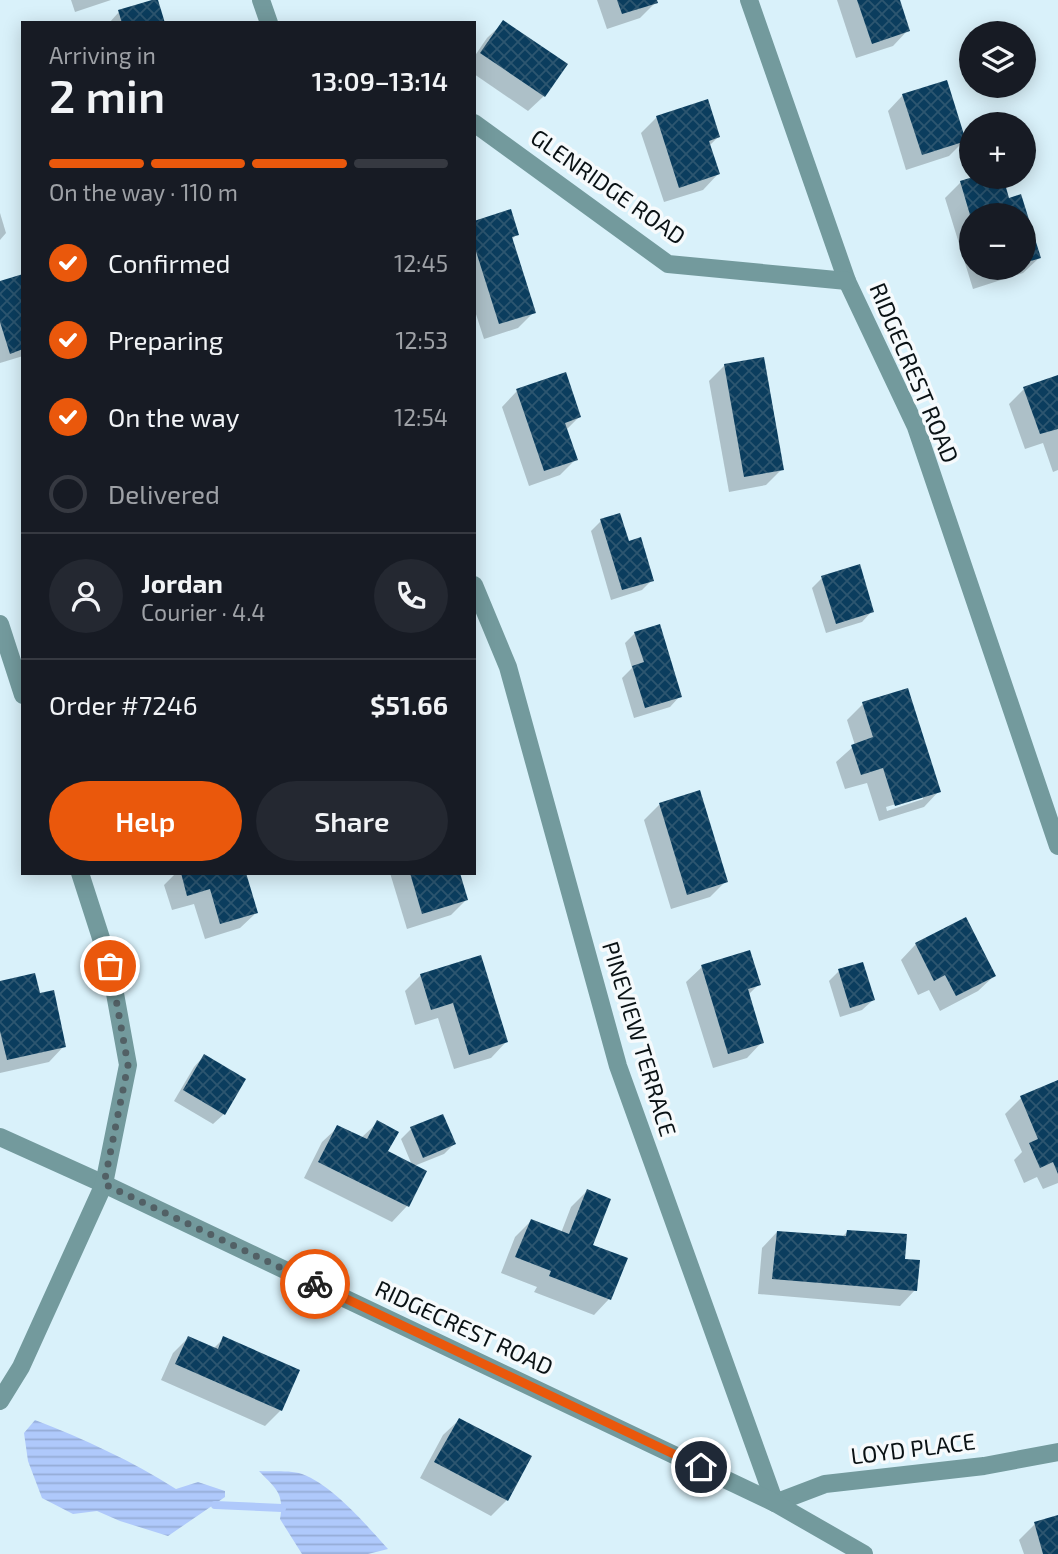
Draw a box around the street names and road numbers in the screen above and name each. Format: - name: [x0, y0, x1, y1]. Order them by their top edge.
- street label: GLENRIDGE ROAD: [526, 122, 691, 250]
- street label: RIDGECREST ROAD: [864, 278, 965, 467]
- street label: PINEVIEW TERRACE: [597, 938, 683, 1140]
- street label: RIDGECREST ROAD: [371, 1274, 558, 1381]
- street label: LOYD PLACE: [849, 1426, 977, 1470]

